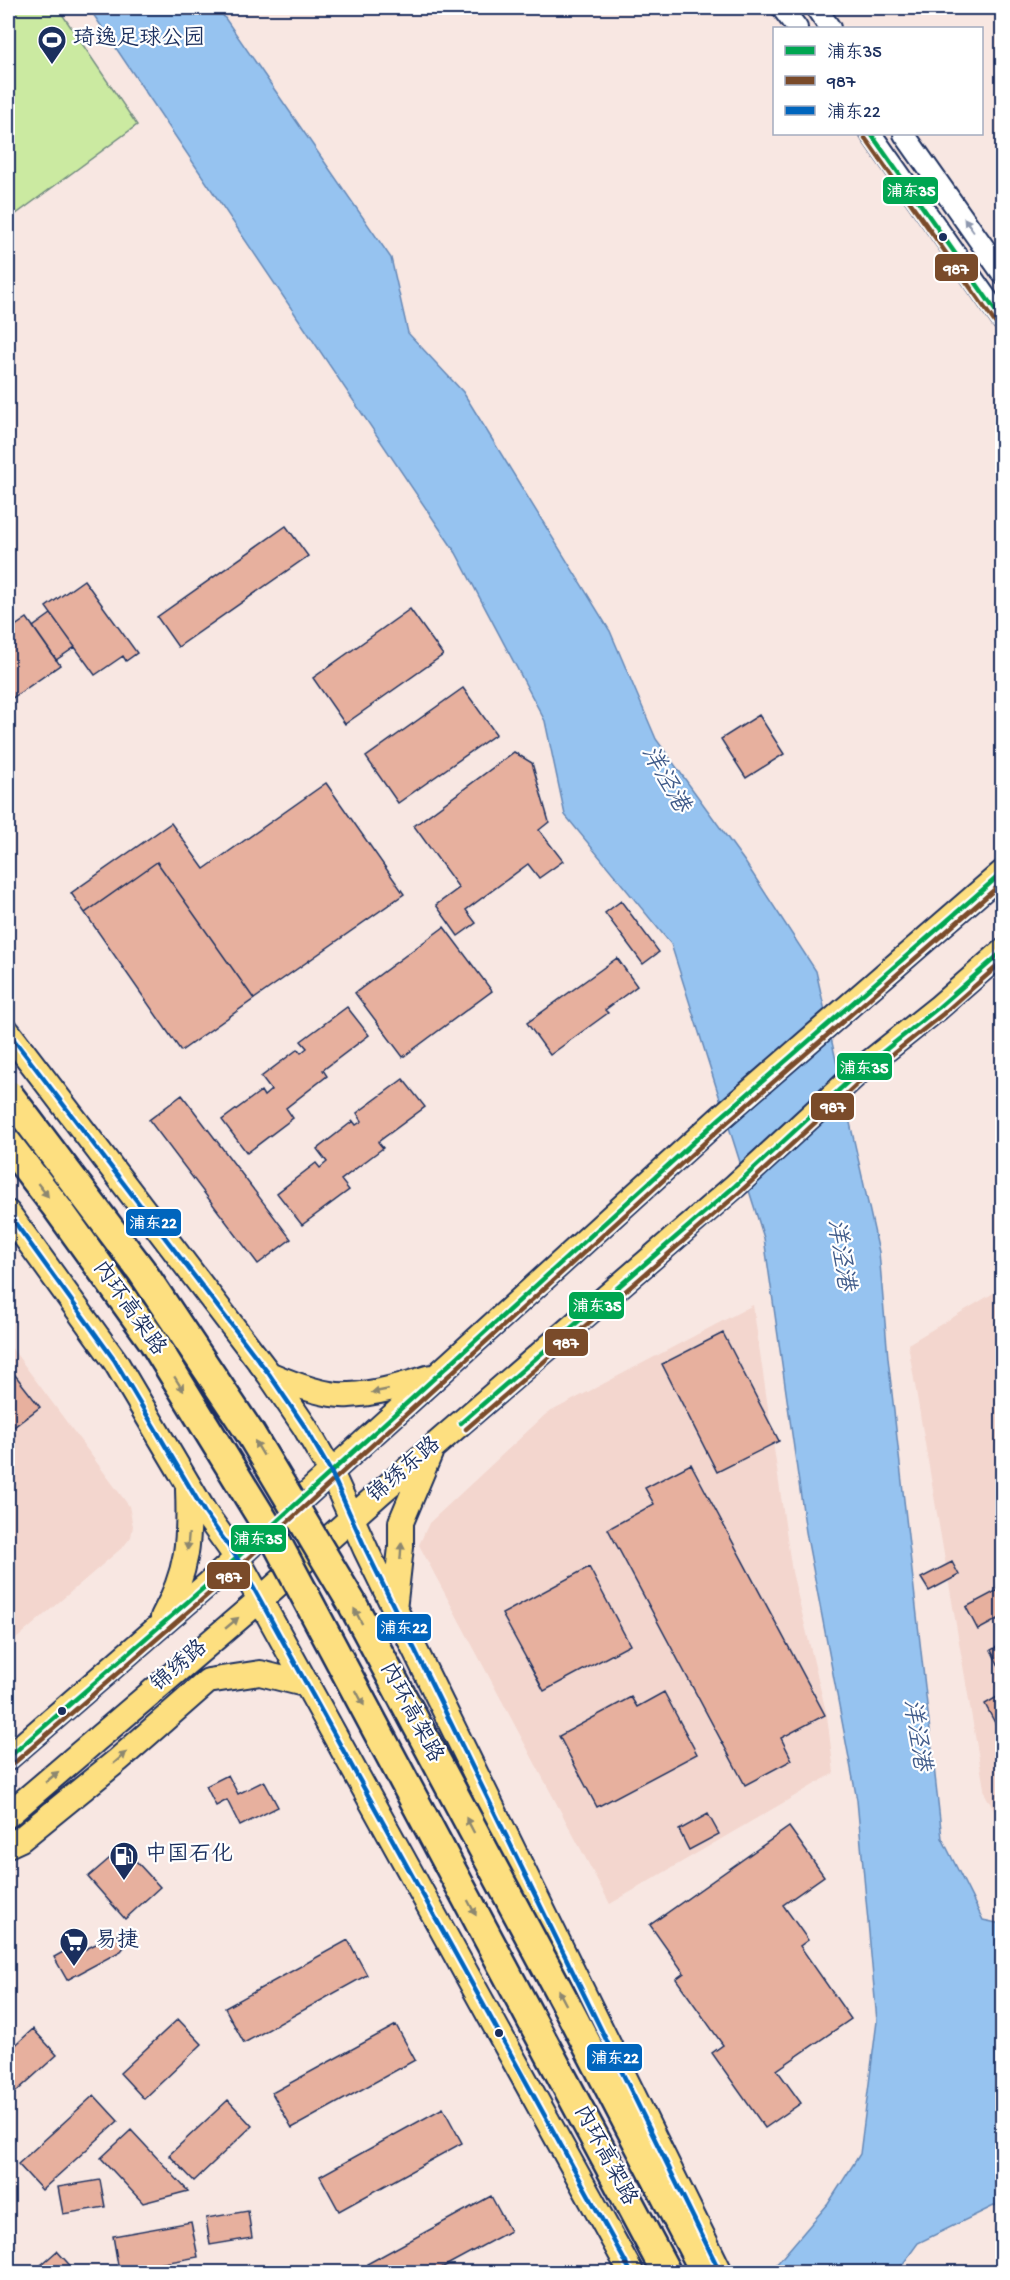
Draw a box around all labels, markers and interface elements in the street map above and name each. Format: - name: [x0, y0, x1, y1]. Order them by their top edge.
- sports icon: 琦逸足球公园: [36, 24, 68, 66]
- place label: 琦逸足球公园: [73, 25, 205, 53]
- legend: [773, 27, 983, 135]
- text: 浦东35: [827, 42, 882, 64]
- text: 987: [826, 73, 856, 94]
- text: 浦东22: [827, 102, 881, 124]
- line badge: 浦东35: [882, 176, 939, 205]
- text: 浦东35: [887, 182, 936, 203]
- one-way arrow: [963, 218, 975, 234]
- unlabelled marker: [937, 231, 949, 243]
- line badge: 987: [934, 253, 979, 282]
- text: 987: [942, 262, 969, 281]
- water label: 洋泾港: [633, 741, 696, 820]
- line badge: 浦东35: [836, 1052, 893, 1081]
- text: 浦东35: [840, 1059, 889, 1080]
- line badge: 987: [810, 1092, 855, 1121]
- text: 987: [819, 1100, 846, 1119]
- one-way arrow: [37, 1182, 50, 1198]
- line badge: 浦东22: [125, 1208, 182, 1237]
- text: 浦东22: [129, 1214, 177, 1235]
- water label: 洋泾港: [819, 1217, 860, 1295]
- street label: 内环高架路: [86, 1255, 172, 1362]
- line badge: 浦东35: [568, 1291, 625, 1320]
- text: 浦东35: [573, 1297, 622, 1318]
- line badge: 987: [544, 1328, 589, 1357]
- text: 987: [552, 1336, 579, 1355]
- one-way arrow: [174, 1376, 185, 1392]
- one-way arrow: [371, 1386, 389, 1396]
- street label: 锦绣东路: [362, 1431, 447, 1510]
- one-way arrow: [254, 1439, 264, 1456]
- line badge: 浦东35: [230, 1524, 287, 1553]
- text: 浦东35: [234, 1530, 283, 1551]
- one-way arrow: [183, 1532, 193, 1551]
- one-way arrow: [396, 1542, 405, 1561]
- line badge: 987: [206, 1561, 251, 1590]
- text: 987: [215, 1570, 242, 1589]
- one-way arrow: [353, 1607, 363, 1624]
- line badge: 浦东22: [376, 1613, 432, 1642]
- one-way arrow: [224, 1616, 240, 1629]
- text: 浦东22: [380, 1619, 428, 1640]
- street label: 锦绣路: [145, 1634, 213, 1698]
- street label: 内环高架路: [373, 1657, 449, 1768]
- one-way arrow: [355, 1690, 365, 1707]
- water label: 洋泾港: [895, 1697, 936, 1775]
- unlabelled marker: [56, 1705, 68, 1717]
- one-way arrow: [112, 1752, 128, 1765]
- one-way arrow: [44, 1770, 60, 1783]
- one-way arrow: [465, 1816, 475, 1833]
- fuel station icon: 中国石化: [108, 1840, 140, 1882]
- place label: 中国石化: [145, 1841, 233, 1869]
- one-way arrow: [467, 1899, 477, 1916]
- supermarket icon: 易捷: [58, 1926, 90, 1968]
- place label: 易捷: [95, 1928, 139, 1955]
- one-way arrow: [557, 1988, 567, 2005]
- unlabelled marker: [493, 2027, 505, 2039]
- line badge: 浦东22: [586, 2043, 643, 2072]
- text: 浦东22: [591, 2049, 639, 2070]
- street label: 内环高架路: [567, 2100, 643, 2211]

